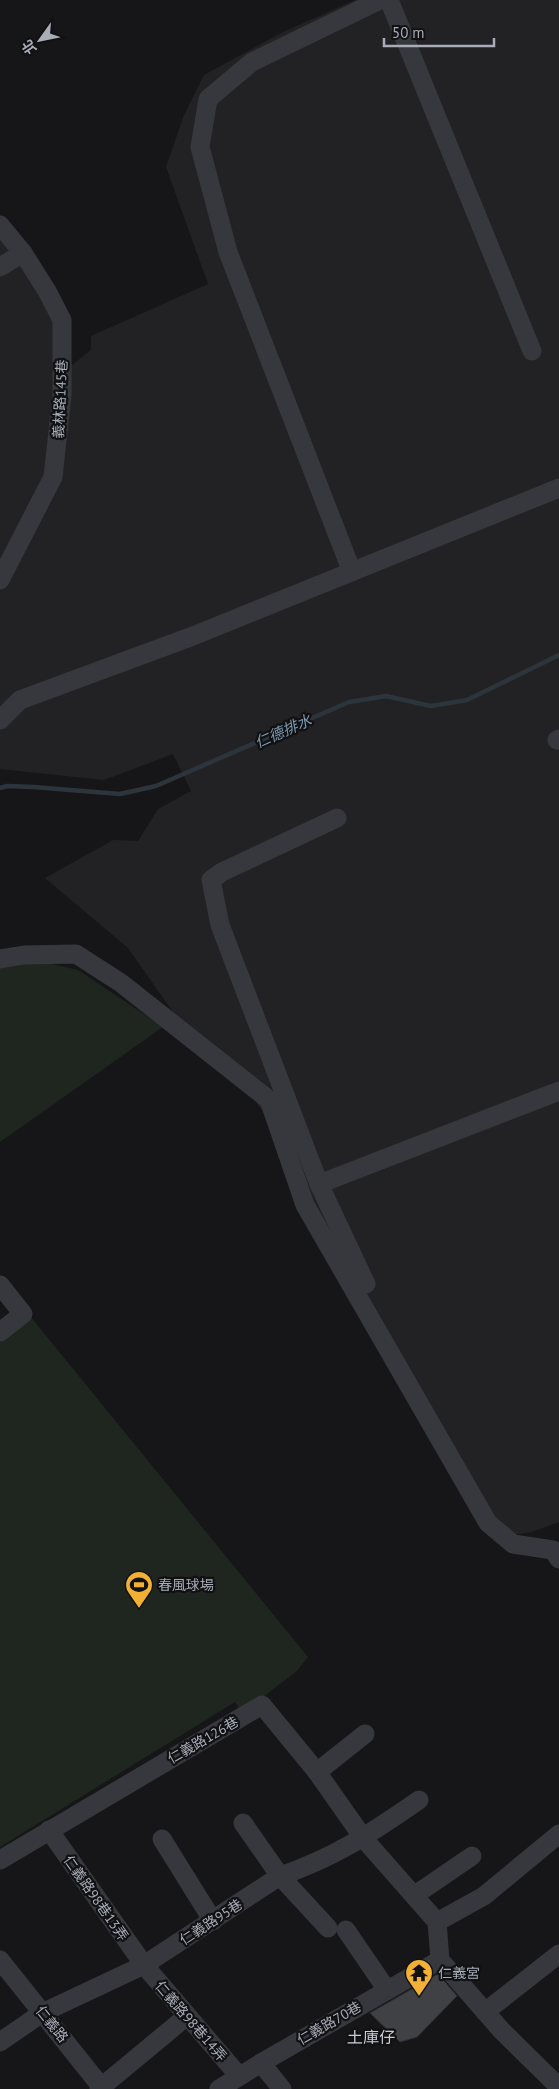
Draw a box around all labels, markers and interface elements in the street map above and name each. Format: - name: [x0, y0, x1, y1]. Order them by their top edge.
- north arrow: [15, 15, 65, 65]
- scale bar: [384, 15, 494, 47]
- text: 50 m: [392, 23, 425, 42]
- text: 北: [18, 36, 40, 58]
- street label: 義林路145巷: [49, 359, 71, 439]
- water label: 仁德排水: [252, 710, 315, 752]
- sports icon: 春風球場: [124, 1570, 154, 1609]
- place label: 春風球場: [158, 1576, 214, 1594]
- street label: 仁義路126巷: [164, 1712, 242, 1768]
- street label: 仁義路98巷13弄: [60, 1852, 132, 1944]
- street label: 仁義路95巷: [176, 1895, 246, 1949]
- temple icon: 仁義宮: [404, 1958, 434, 1997]
- place label: 仁義宮: [438, 1964, 480, 1982]
- street label: 仁義路98巷14弄: [151, 1977, 231, 2065]
- street label: 仁義路70巷: [294, 1997, 364, 2049]
- street label: 仁義路: [32, 2002, 72, 2046]
- district label: 土庫仔: [347, 2027, 395, 2047]

